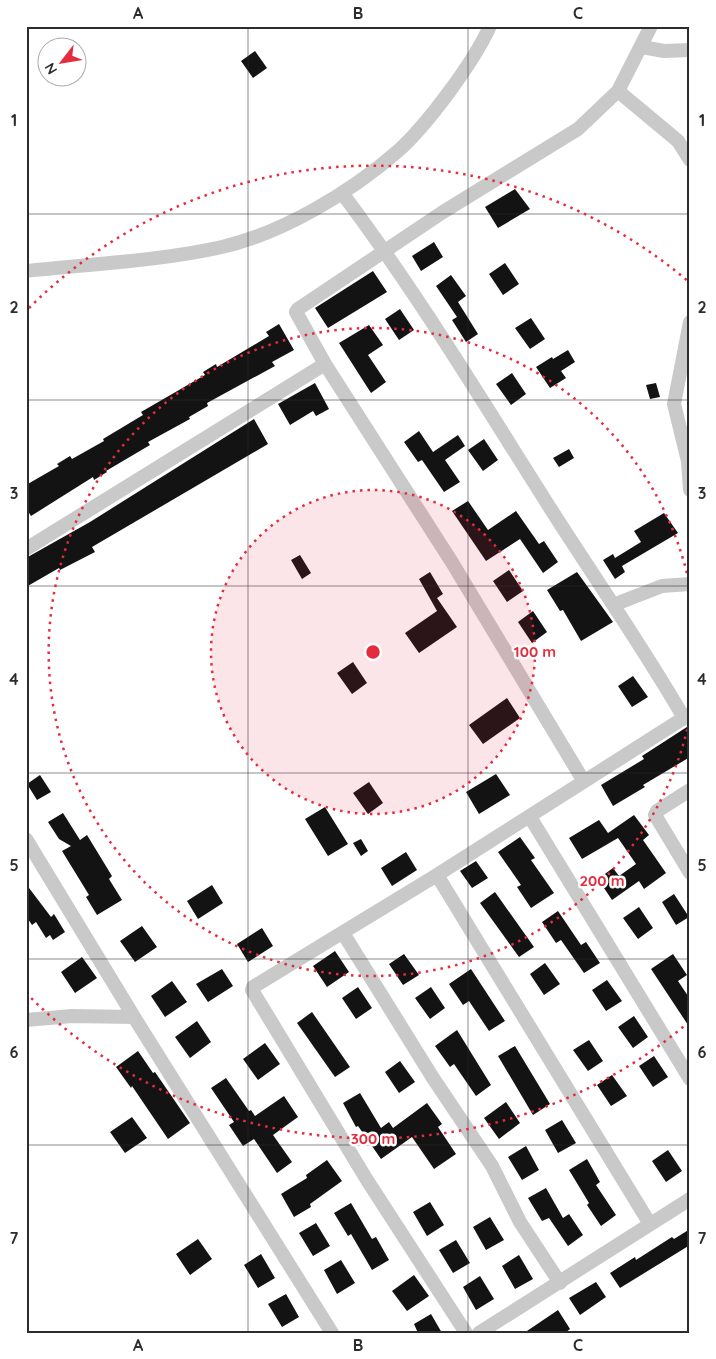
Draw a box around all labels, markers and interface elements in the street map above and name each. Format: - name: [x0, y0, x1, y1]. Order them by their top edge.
- text: A: [133, 3, 144, 23]
- text: B: [353, 3, 363, 23]
- text: C: [573, 3, 583, 23]
- north arrow: [38, 38, 88, 88]
- text: N: [40, 60, 61, 78]
- text: 1: [11, 110, 17, 130]
- text: 1: [699, 110, 705, 130]
- text: 2: [9, 297, 19, 317]
- text: 2: [697, 297, 707, 317]
- text: 3: [10, 483, 18, 503]
- text: 3: [698, 483, 706, 503]
- text: 100 m: [514, 642, 556, 661]
- centre of rings: [364, 643, 382, 661]
- text: 4: [9, 669, 19, 689]
- text: 4: [697, 669, 707, 689]
- text: 5: [9, 855, 19, 875]
- text: 5: [697, 855, 707, 875]
- text: 200 m: [580, 871, 625, 890]
- text: 6: [10, 1042, 19, 1062]
- text: 6: [698, 1042, 707, 1062]
- text: 300 m: [351, 1129, 395, 1148]
- text: 7: [10, 1228, 19, 1248]
- text: 7: [698, 1228, 707, 1248]
- text: A: [133, 1335, 144, 1355]
- text: B: [353, 1335, 363, 1355]
- text: C: [573, 1335, 583, 1355]

